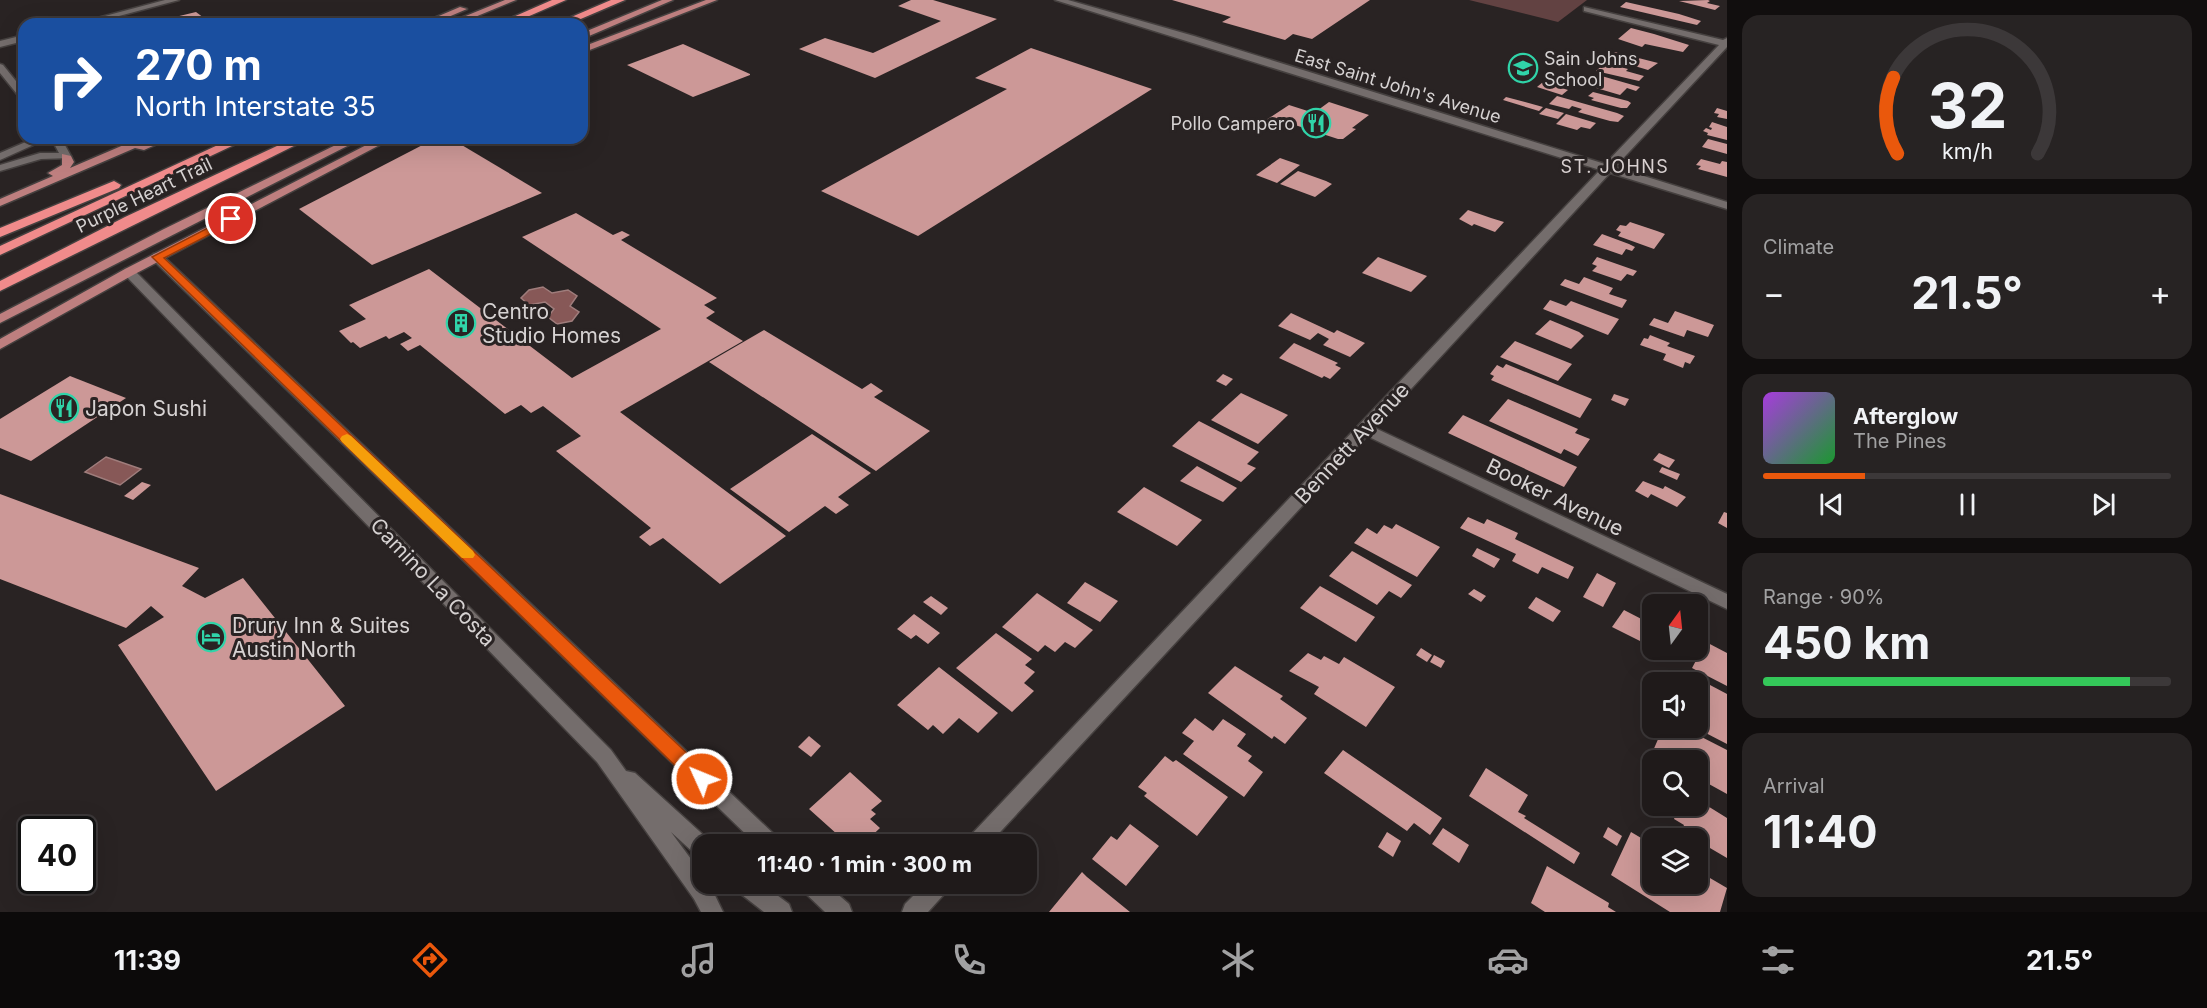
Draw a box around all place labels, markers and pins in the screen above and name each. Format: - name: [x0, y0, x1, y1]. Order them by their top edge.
- place label: Sain Johns School: [1544, 48, 1638, 90]
- school or university icon: Sain Johns School: [1507, 52, 1539, 84]
- restaurant icon: Pollo Campero: [1300, 107, 1332, 139]
- place label: Pollo Campero: [1170, 113, 1295, 134]
- pin: [205, 193, 256, 244]
- place label: Centro Studio Homes: [482, 299, 621, 348]
- building icon: Centro Studio Homes: [445, 307, 477, 339]
- restaurant icon: Japon Sushi: [48, 392, 80, 424]
- place label: Japon Sushi: [85, 396, 207, 421]
- place label: Drury Inn & Suites Austin North: [232, 613, 410, 662]
- hotel icon: Drury Inn & Suites Austin North: [195, 621, 227, 653]

